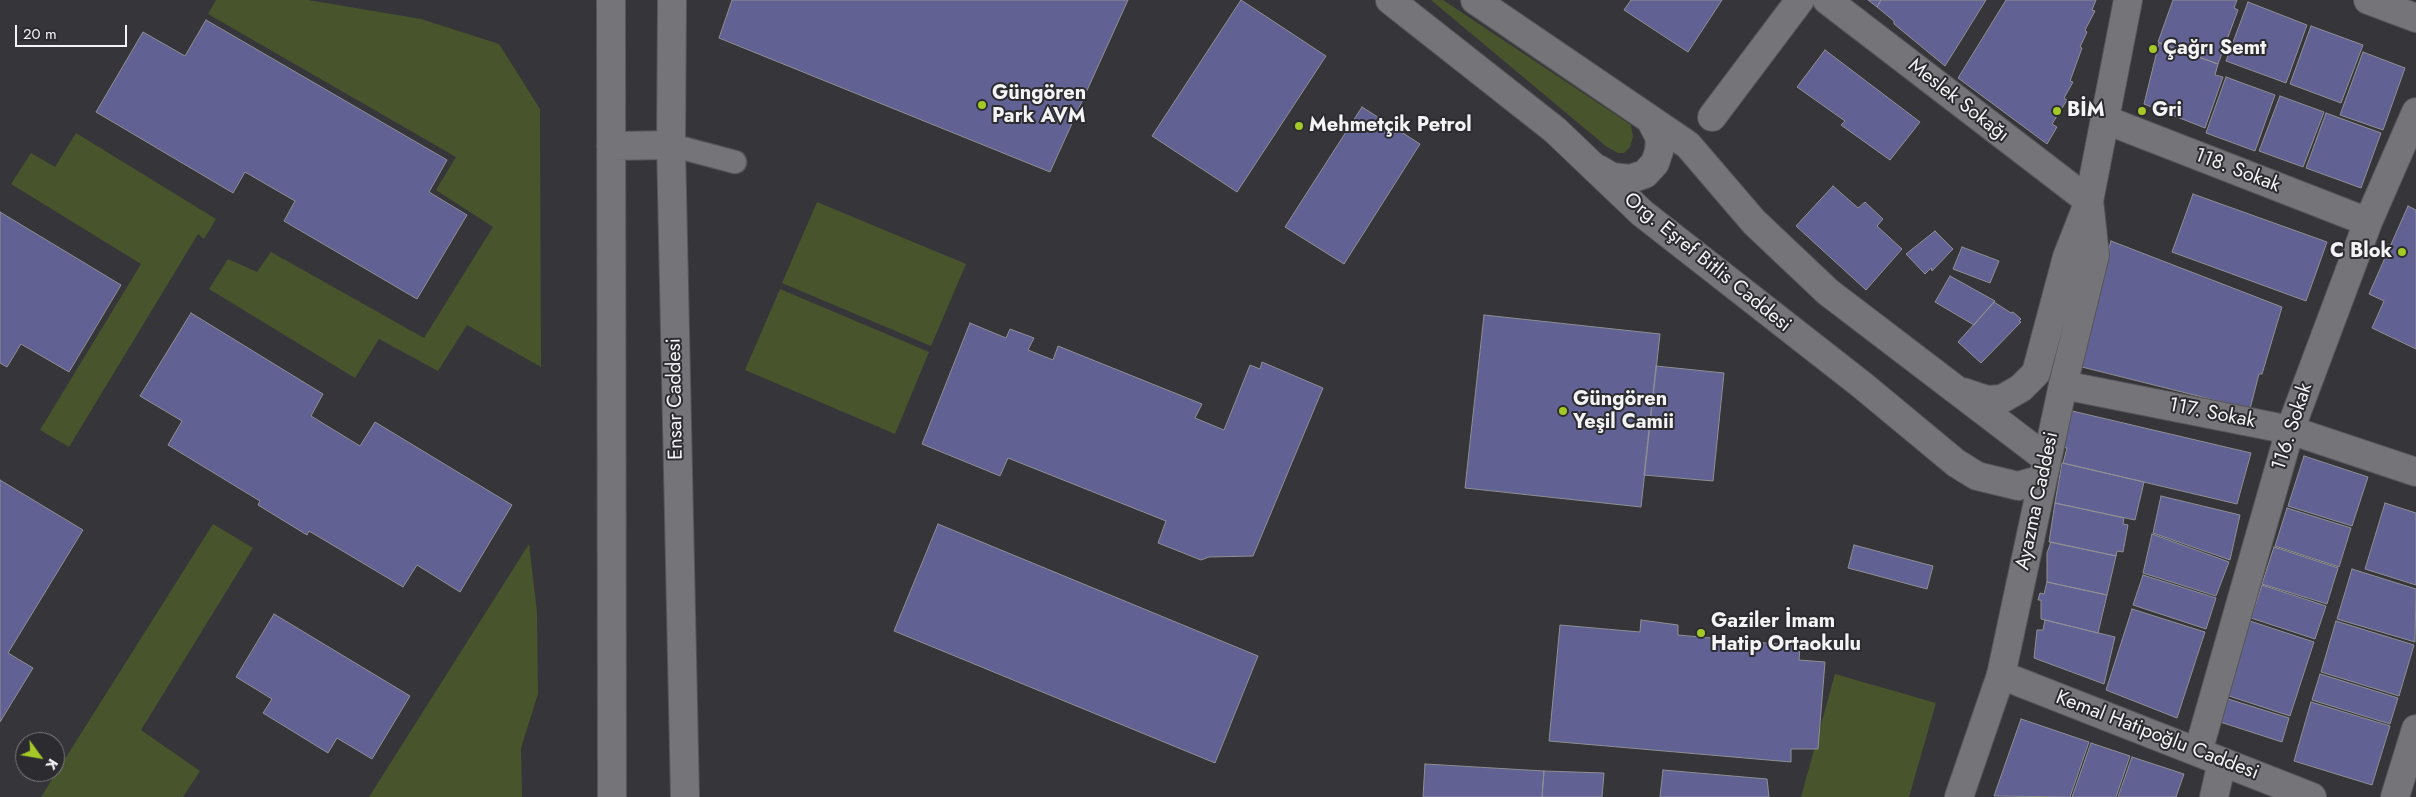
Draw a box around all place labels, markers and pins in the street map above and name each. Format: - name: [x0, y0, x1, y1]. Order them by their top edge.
- place label: Çağrı Semt: [2163, 37, 2266, 61]
- marker: Çağrı Semt: [2147, 43, 2159, 55]
- place label: Güngören Park AVM: [992, 82, 1086, 129]
- marker: Güngören Park AVM: [976, 99, 988, 111]
- place label: BİM: [2067, 99, 2104, 123]
- place label: Gri: [2152, 99, 2182, 123]
- marker: BİM: [2051, 105, 2063, 117]
- marker: Gri: [2136, 105, 2148, 117]
- place label: Mehmetçik Petrol: [1309, 114, 1472, 138]
- marker: Mehmetçik Petrol: [1293, 120, 1305, 132]
- place label: C Blok: [2330, 240, 2392, 264]
- marker: C Blok: [2396, 246, 2408, 258]
- place label: Güngören Yeşil Camii: [1573, 388, 1674, 435]
- marker: Güngören Yeşil Camii: [1557, 405, 1569, 417]
- place label: Gaziler İmam Hatip Ortaokulu: [1711, 610, 1861, 657]
- marker: Gaziler İmam Hatip Ortaokulu: [1695, 627, 1707, 639]

